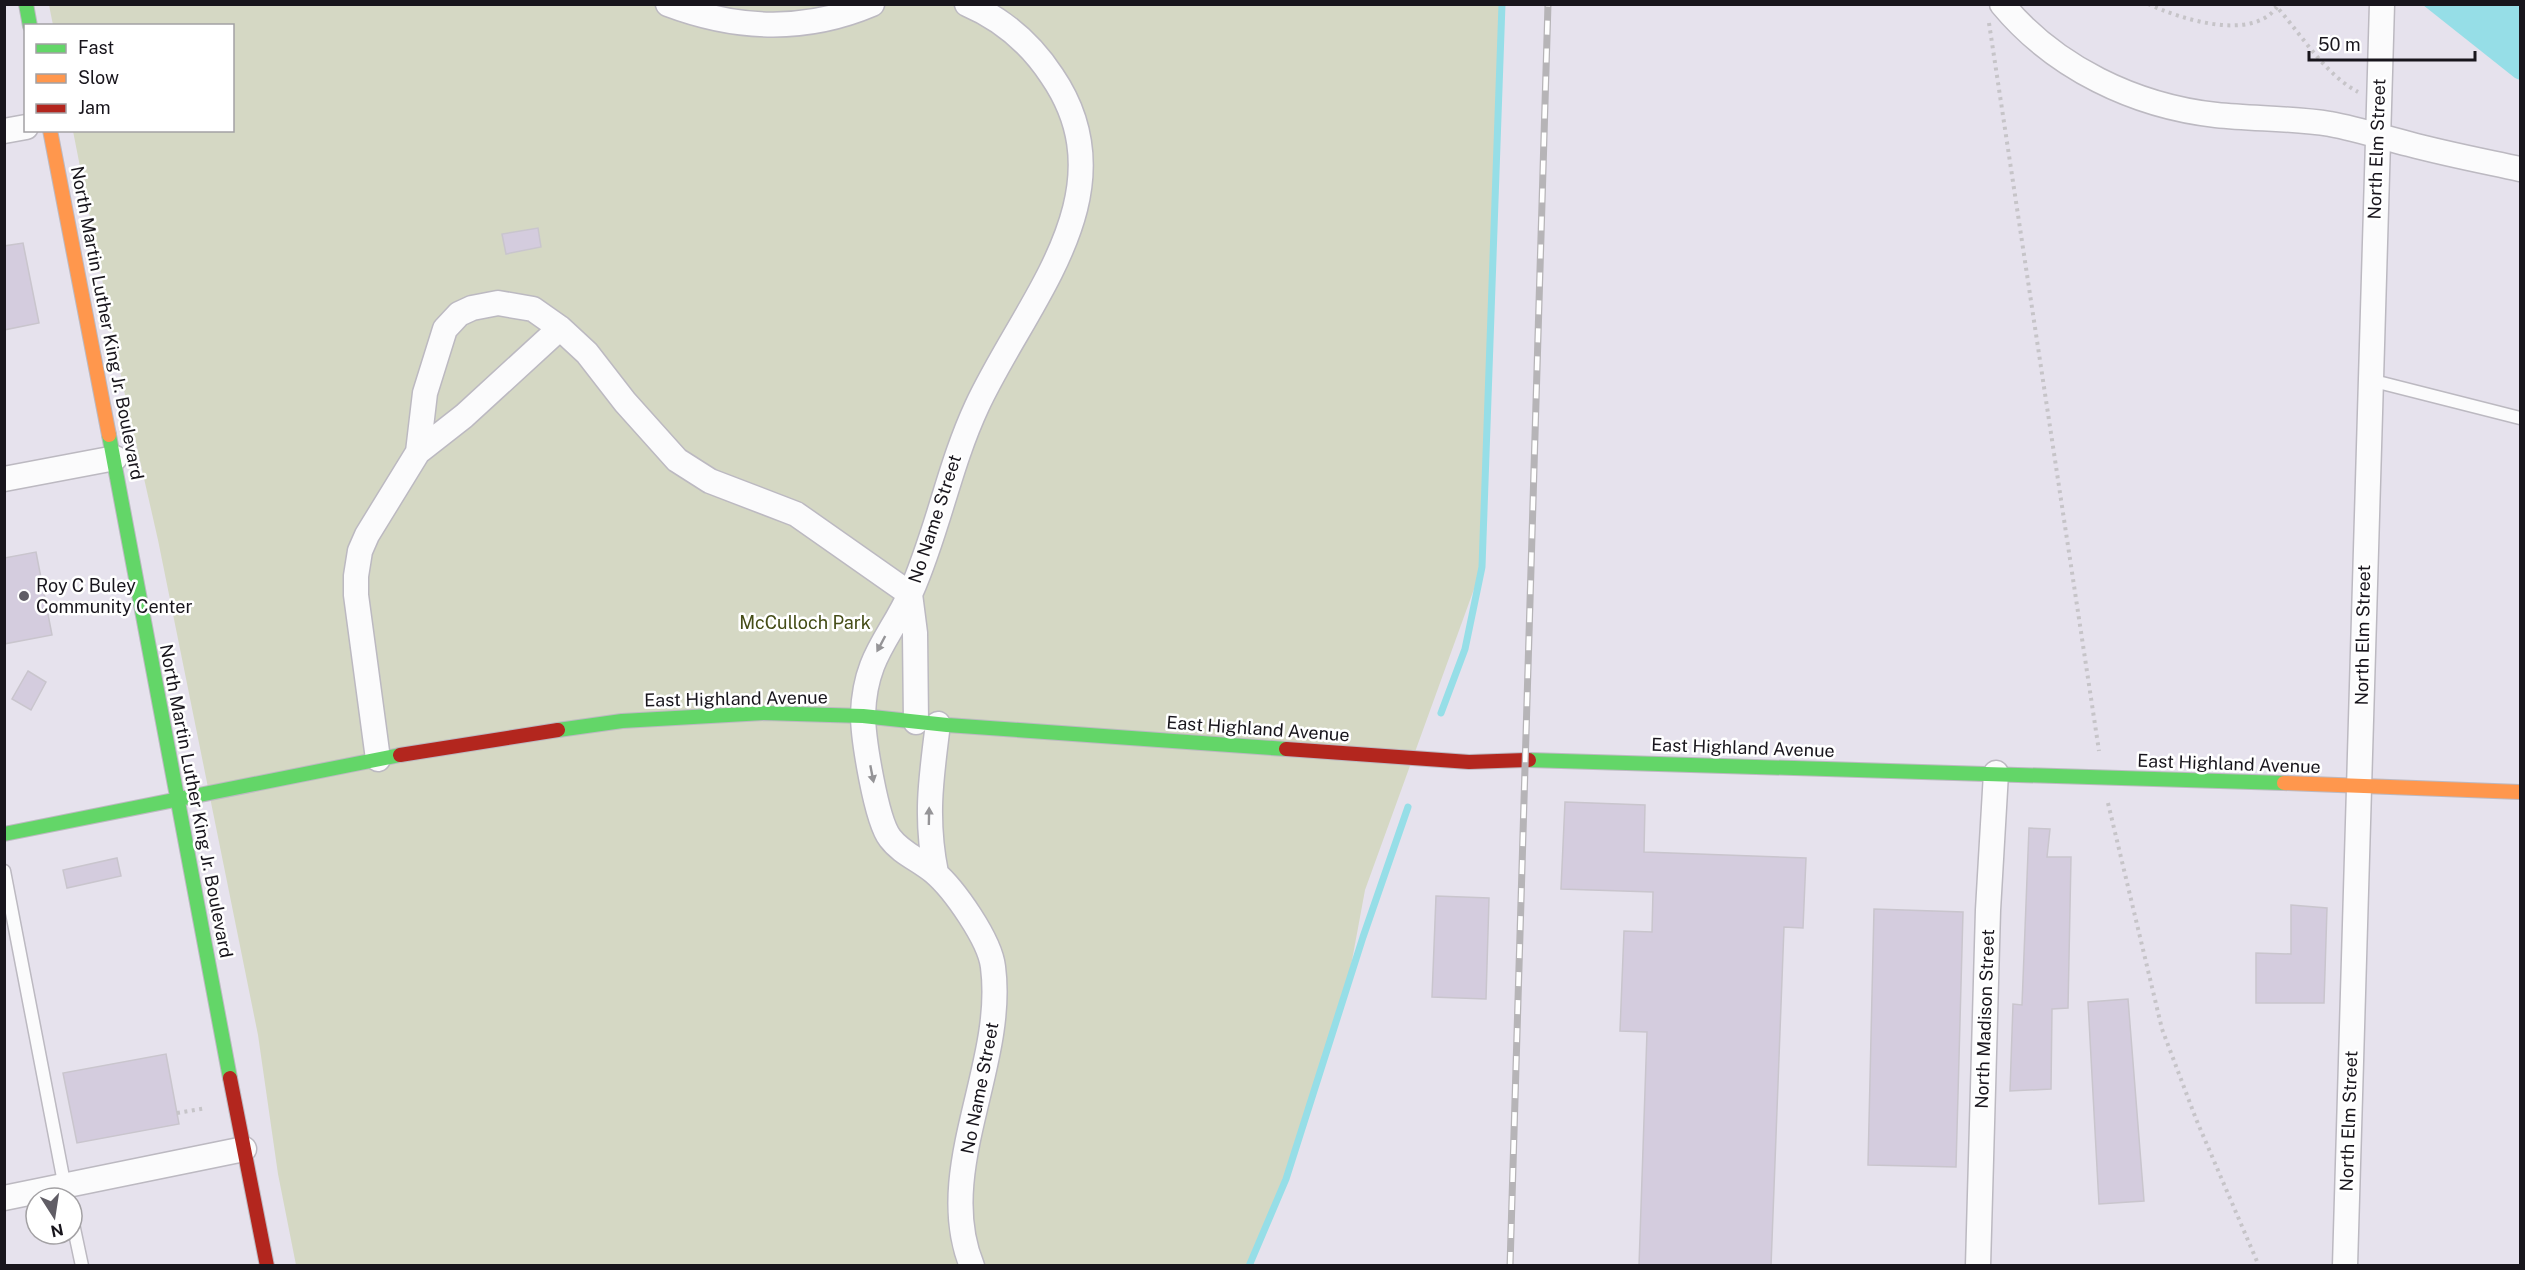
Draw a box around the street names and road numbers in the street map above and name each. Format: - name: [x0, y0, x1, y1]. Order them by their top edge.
- street label: North Elm Street: [2364, 78, 2389, 220]
- street label: North Martin Luther King Jr. Boulevard: [67, 164, 148, 482]
- street label: No Name Street: [904, 452, 965, 586]
- street label: North Elm Street: [2351, 564, 2374, 706]
- street label: North Martin Luther King Jr. Boulevard: [156, 642, 237, 960]
- street label: East Highland Avenue: [644, 686, 828, 711]
- street label: East Highland Avenue: [1166, 712, 1350, 745]
- street label: East Highland Avenue: [1651, 734, 1835, 761]
- street label: East Highland Avenue: [2137, 750, 2321, 777]
- street label: North Madison Street: [1971, 929, 1998, 1109]
- street label: No Name Street: [956, 1020, 1003, 1156]
- street label: North Elm Street: [2336, 1050, 2361, 1192]

